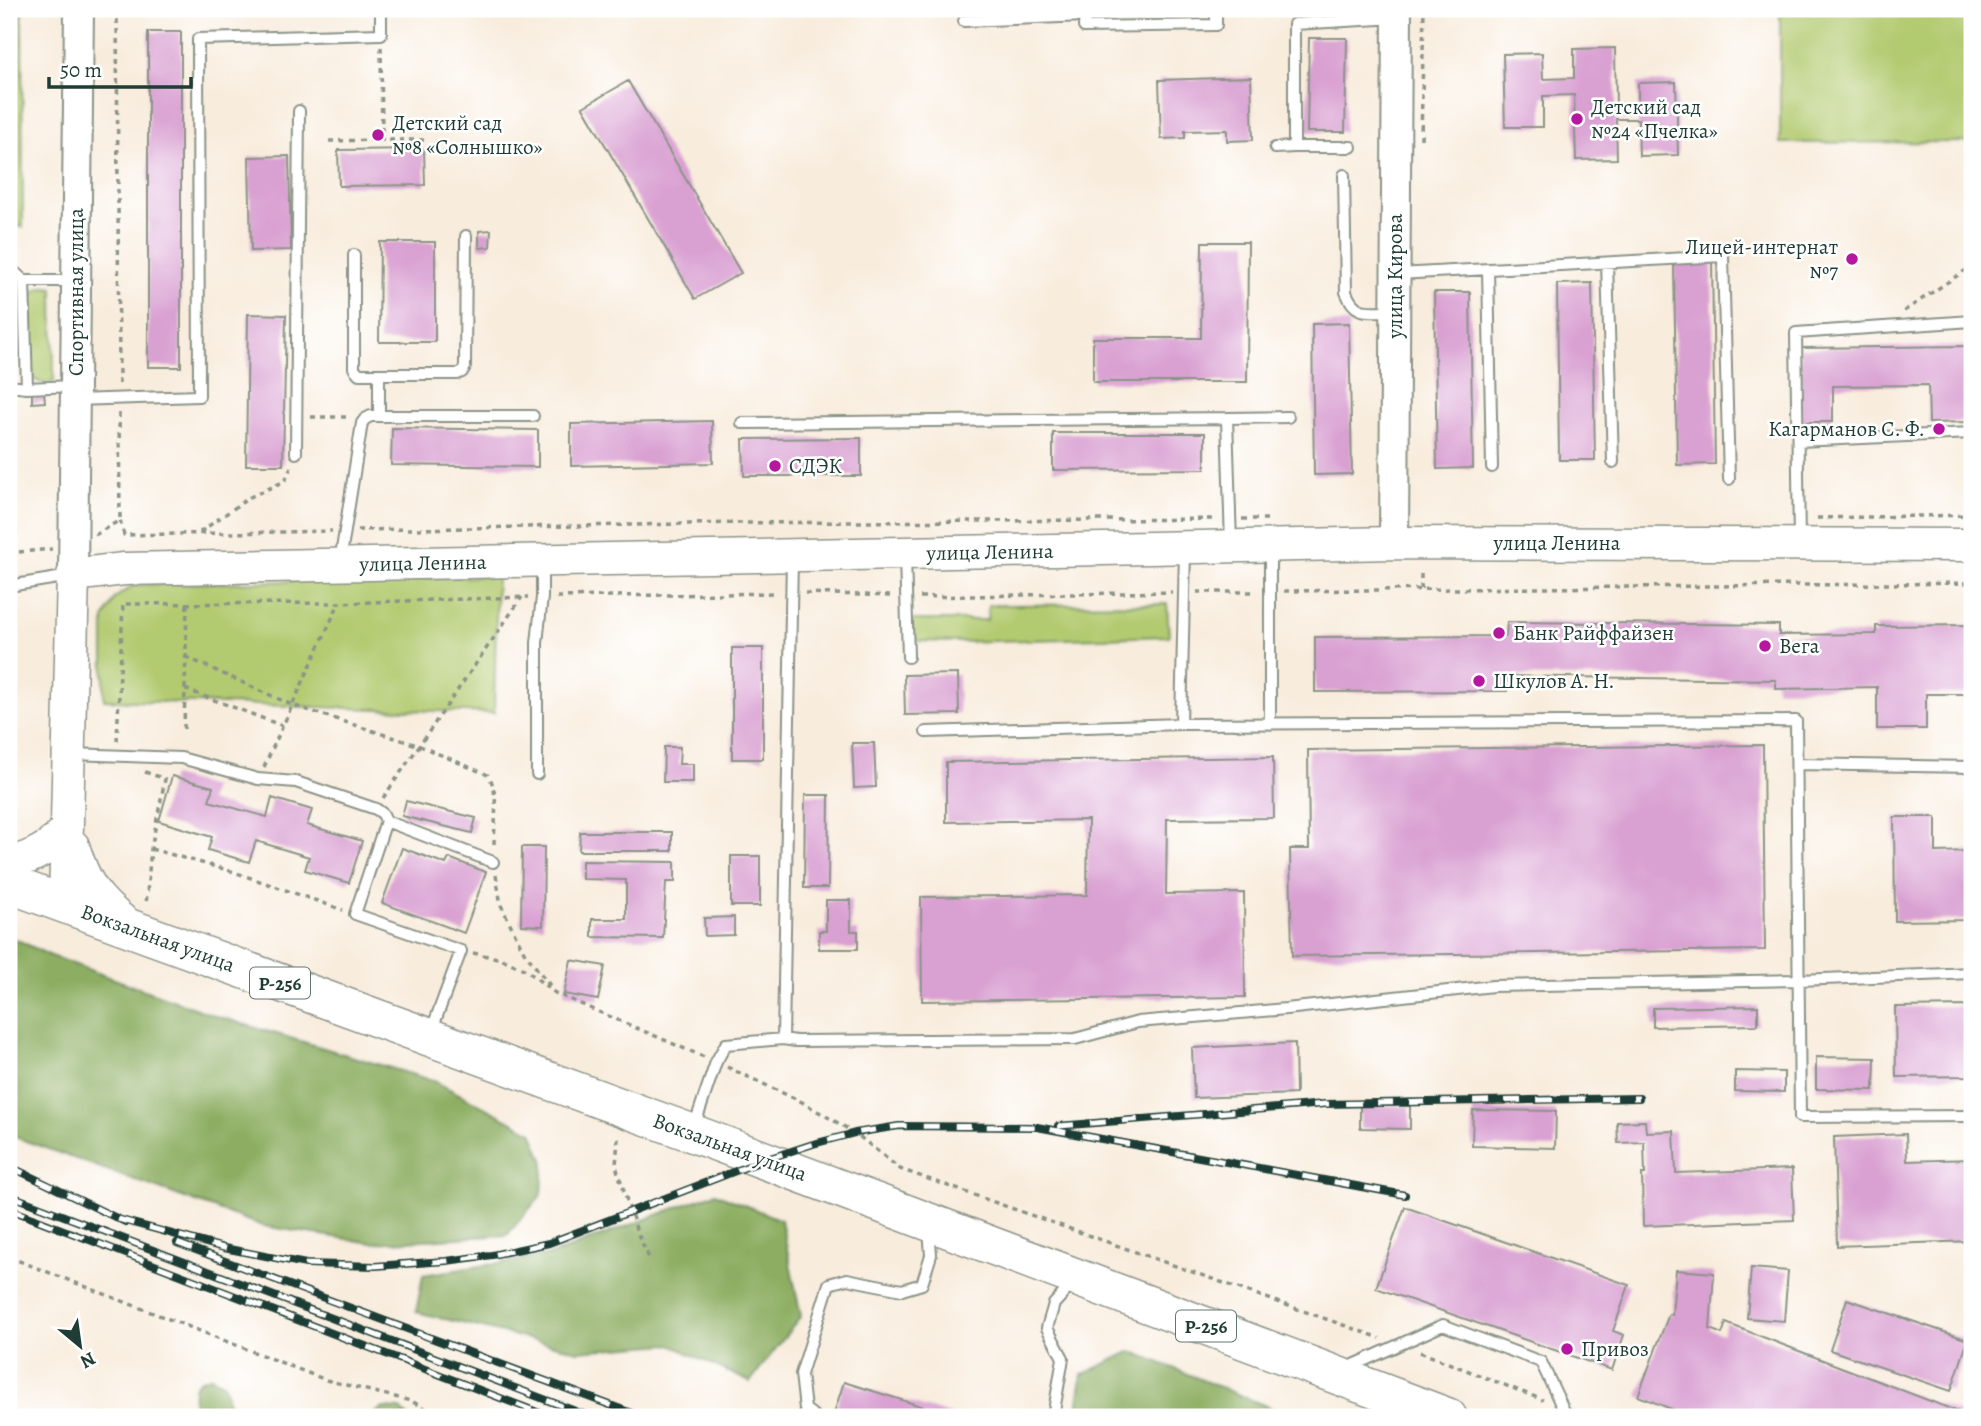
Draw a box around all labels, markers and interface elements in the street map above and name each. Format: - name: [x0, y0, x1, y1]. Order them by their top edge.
- scale bar: [49, 46, 191, 90]
- text: 50 m: [60, 56, 102, 84]
- place label: Детский сад №24 «Пчелка»: [1591, 93, 1718, 145]
- place label: Детский сад №8 «Солнышко»: [392, 109, 543, 161]
- marker: Детский сад №24 «Пчелка»: [1569, 111, 1585, 127]
- marker: Детский сад №8 «Солнышко»: [370, 127, 386, 143]
- street label: Спортивная улица: [62, 208, 90, 376]
- street label: улица Кирова: [1381, 213, 1409, 339]
- place label: Лицей-интернат №7: [1685, 233, 1838, 285]
- marker: Лицей-интернат №7: [1844, 251, 1860, 267]
- place label: Кагарманов С. Ф.: [1768, 415, 1925, 443]
- marker: Кагарманов С. Ф.: [1931, 421, 1947, 437]
- place label: СДЭК: [789, 452, 843, 480]
- marker: СДЭК: [767, 458, 783, 474]
- street label: улица Ленина: [1492, 529, 1621, 557]
- street label: улица Ленина: [925, 537, 1054, 567]
- street label: улица Ленина: [358, 548, 487, 578]
- place label: Банк Райффайзен: [1513, 619, 1674, 647]
- marker: Банк Райффайзен: [1491, 625, 1507, 641]
- place label: Вега: [1779, 632, 1820, 660]
- marker: Вега: [1757, 638, 1773, 654]
- place label: Шкулов А. Н.: [1493, 667, 1615, 695]
- marker: Шкулов А. Н.: [1471, 673, 1487, 689]
- street label: Вокзальная улица: [77, 897, 239, 979]
- road number: Р-256: [250, 967, 310, 998]
- street label: Вокзальная улица: [649, 1106, 811, 1188]
- north arrow: [46, 1310, 116, 1380]
- road number: Р-256: [1176, 1310, 1236, 1342]
- place label: Привоз: [1581, 1335, 1649, 1363]
- marker: Привоз: [1559, 1341, 1575, 1357]
- text: N: [75, 1345, 100, 1375]

